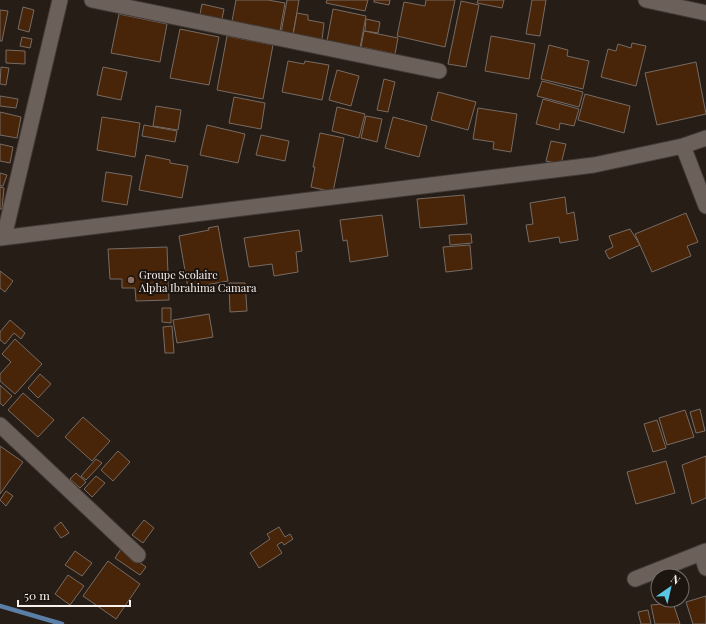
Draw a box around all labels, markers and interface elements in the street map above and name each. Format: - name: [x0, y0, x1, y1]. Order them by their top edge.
- place label: Groupe Scolaire Alpha Ibrahima Camara: [138, 267, 257, 295]
- marker: Groupe Scolaire Alpha Ibrahima Camara: [126, 275, 136, 285]
- north arrow: [650, 568, 690, 608]
- text: N: [668, 571, 683, 588]
- scale bar: [18, 582, 130, 608]
- text: 50 m: [24, 587, 50, 603]

